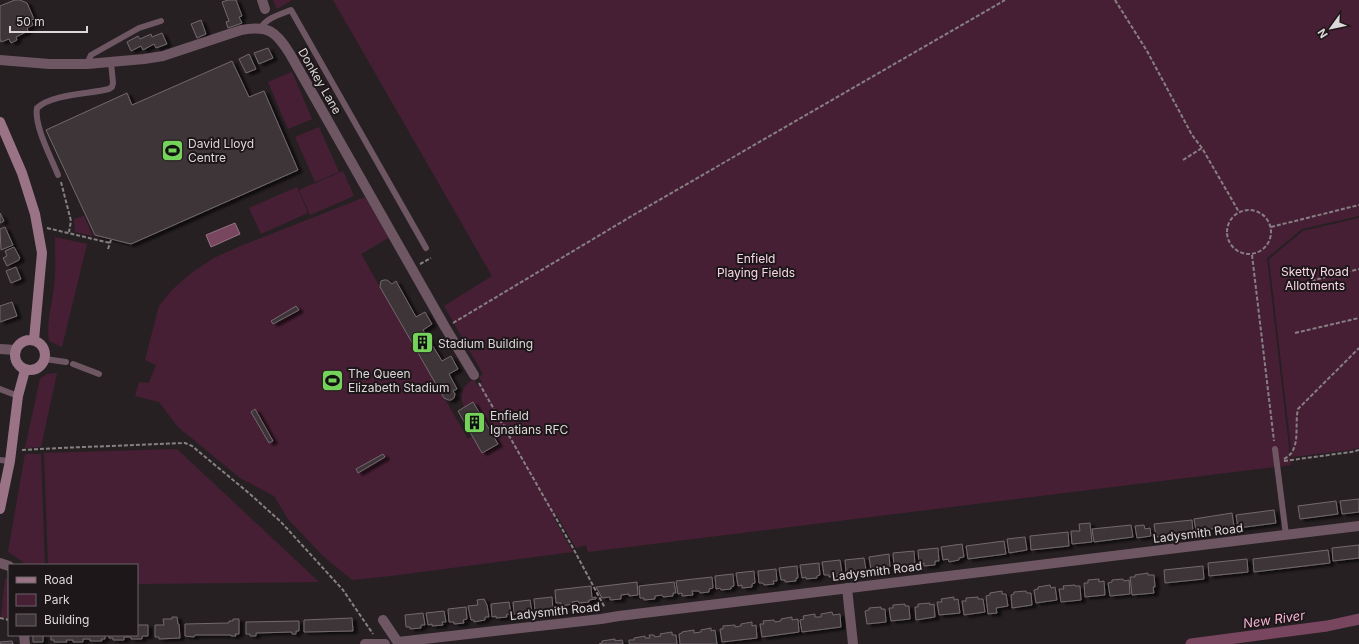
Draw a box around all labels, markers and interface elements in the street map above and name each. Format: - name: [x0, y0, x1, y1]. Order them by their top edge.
- scale bar: [10, 8, 87, 34]
- north arrow: [1311, 8, 1351, 48]
- text: 50 m: [16, 14, 45, 29]
- text: N: [1314, 26, 1331, 41]
- street label: Donkey Lane: [295, 45, 345, 117]
- place label: David Lloyd Centre: [188, 136, 254, 165]
- sports icon: David Lloyd Centre: [159, 137, 185, 163]
- park label: Enfield Playing Fields: [717, 251, 795, 280]
- park label: Sketty Road Allotments: [1281, 264, 1349, 293]
- building icon: Stadium Building: [409, 330, 435, 356]
- place label: Stadium Building: [438, 336, 533, 351]
- place label: The Queen Elizabeth Stadium: [348, 366, 449, 395]
- sports icon: The Queen Elizabeth Stadium: [320, 367, 346, 393]
- place label: Enfield Ignatians RFC: [490, 408, 569, 437]
- building icon: Enfield Ignatians RFC: [461, 409, 487, 435]
- street label: Ladysmith Road: [1152, 520, 1244, 546]
- street label: Ladysmith Road: [831, 558, 923, 584]
- legend: [8, 564, 138, 636]
- text: Road: [44, 572, 73, 587]
- text: Park: [44, 592, 70, 607]
- street label: Ladysmith Road: [509, 599, 601, 623]
- water label: New River: [1242, 607, 1307, 631]
- text: Building: [44, 612, 89, 627]

